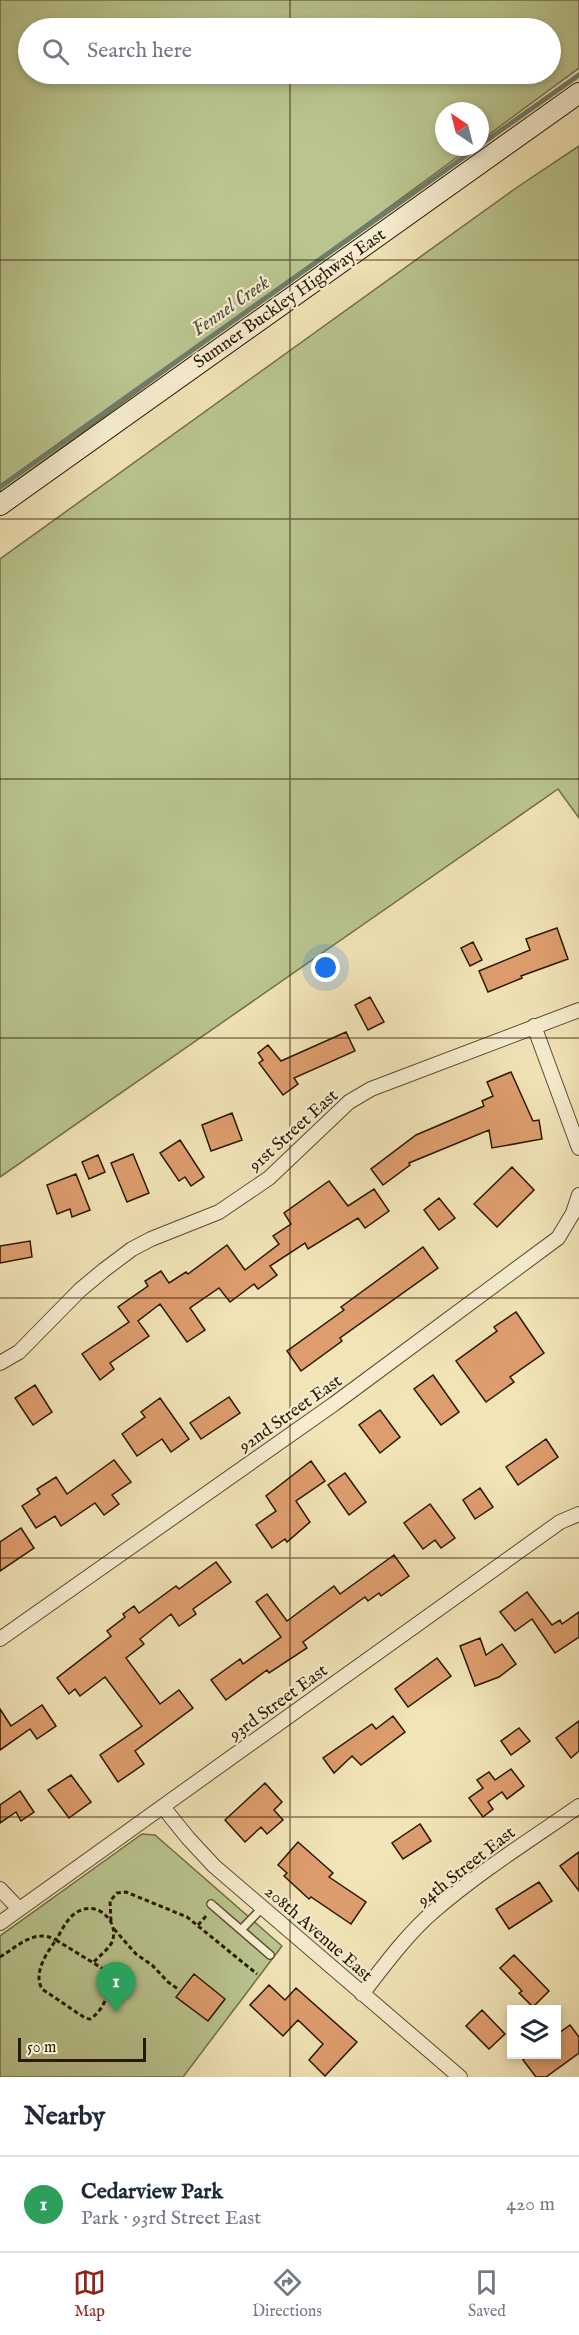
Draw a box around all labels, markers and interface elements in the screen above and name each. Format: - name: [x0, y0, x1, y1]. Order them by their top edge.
- search box: [18, 18, 561, 84]
- icon: search: [39, 35, 72, 68]
- text: Search here: [87, 37, 192, 65]
- north arrow: [435, 102, 489, 156]
- street label: Sumner Buckley Highway East: [189, 224, 391, 375]
- water label: Fennel Creek: [187, 270, 275, 342]
- your location: [311, 953, 340, 982]
- street label: 91st Street East: [244, 1085, 343, 1178]
- street label: 92nd Street East: [234, 1370, 347, 1459]
- street label: 93rd Street East: [224, 1660, 333, 1747]
- street label: 94th Street East: [413, 1822, 520, 1913]
- street label: 208th Avenue East: [259, 1881, 377, 1987]
- pin: 1: [96, 1962, 136, 2012]
- map controls: [507, 2005, 561, 2059]
- button: layers: [507, 2005, 561, 2059]
- scale bar: [18, 2035, 146, 2062]
- text: 50 m: [27, 2038, 56, 2058]
- text: Nearby: [24, 2100, 105, 2133]
- text: Cedarview Park: [81, 2178, 223, 2206]
- text: 1: [40, 2192, 47, 2217]
- text: 420 m: [506, 2192, 555, 2217]
- text: Park · 93rd Street East: [81, 2206, 261, 2231]
- tab: Map: [73, 2266, 106, 2322]
- tab: Directions: [252, 2266, 322, 2322]
- tab: Saved: [468, 2266, 506, 2322]

